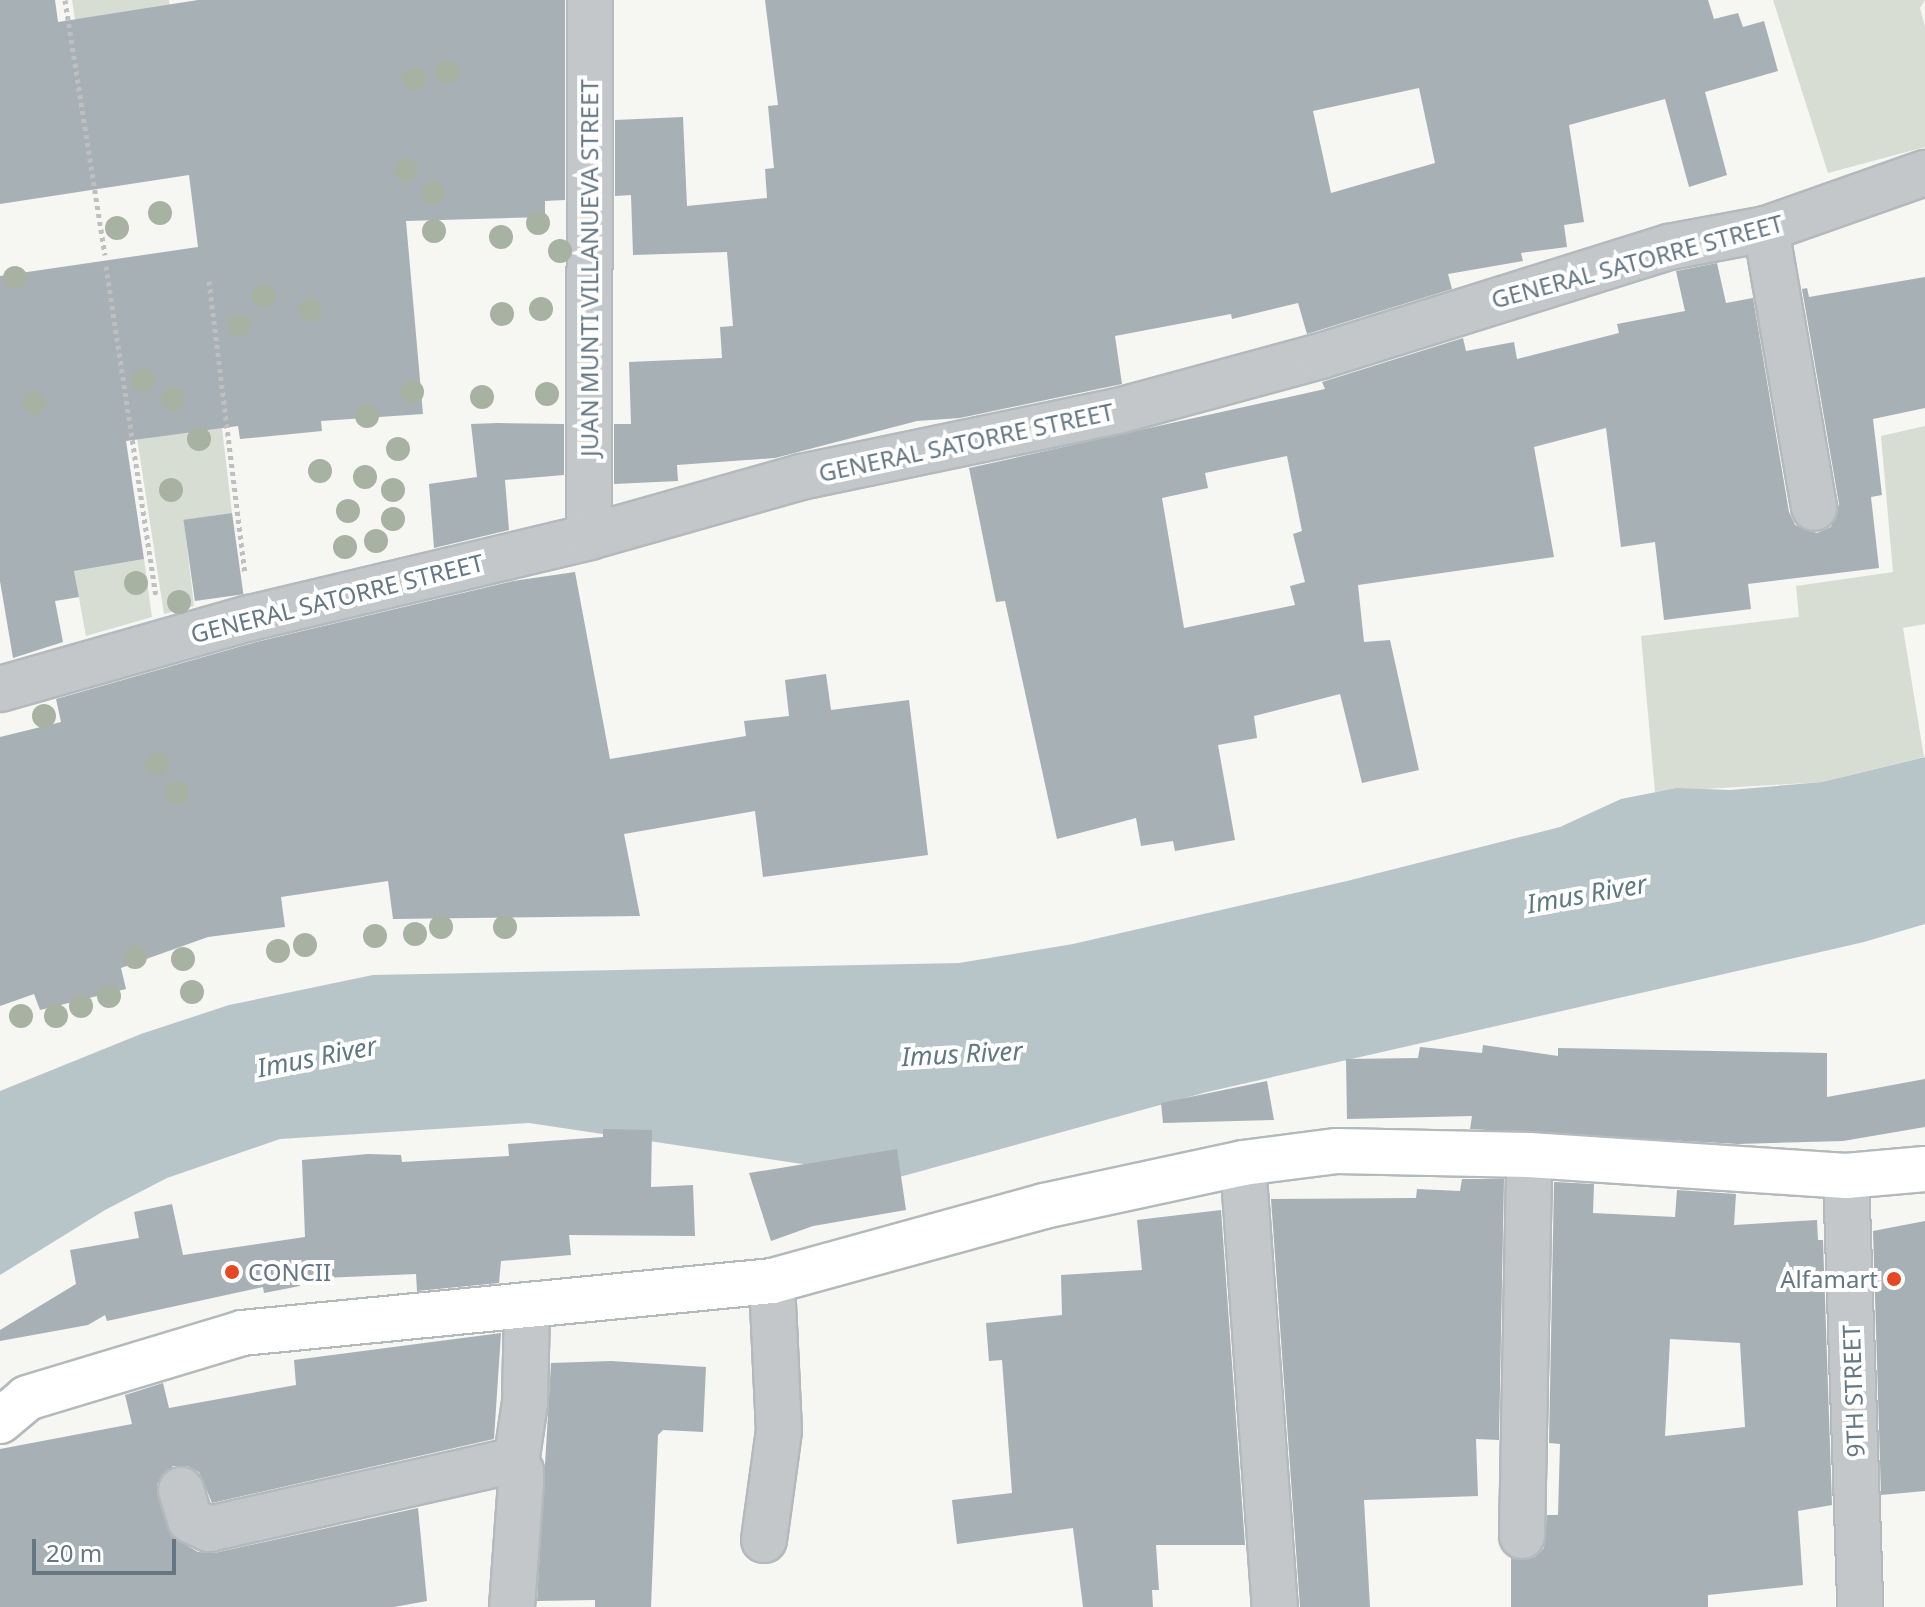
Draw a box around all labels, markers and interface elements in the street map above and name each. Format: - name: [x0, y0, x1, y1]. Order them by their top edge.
- street label: JUAN MUNTI VILLANUEVA STREET: [575, 79, 603, 457]
- street label: GENERAL SATORRE STREET: [1488, 208, 1786, 314]
- street label: GENERAL SATORRE STREET: [816, 397, 1116, 487]
- street label: GENERAL SATORRE STREET: [188, 548, 486, 648]
- water label: Imus River: [1525, 868, 1649, 920]
- water label: Imus River: [254, 1030, 380, 1084]
- water label: Imus River: [901, 1035, 1023, 1073]
- place label: CONCII: [248, 1258, 331, 1286]
- marker: CONCII: [223, 1263, 241, 1281]
- place label: Alfamart: [1780, 1265, 1878, 1293]
- marker: Alfamart: [1885, 1270, 1903, 1288]
- street label: 9TH STREET: [1836, 1324, 1870, 1458]
- scale bar: [36, 1523, 180, 1573]
- text: 20 m: [46, 1536, 102, 1569]

